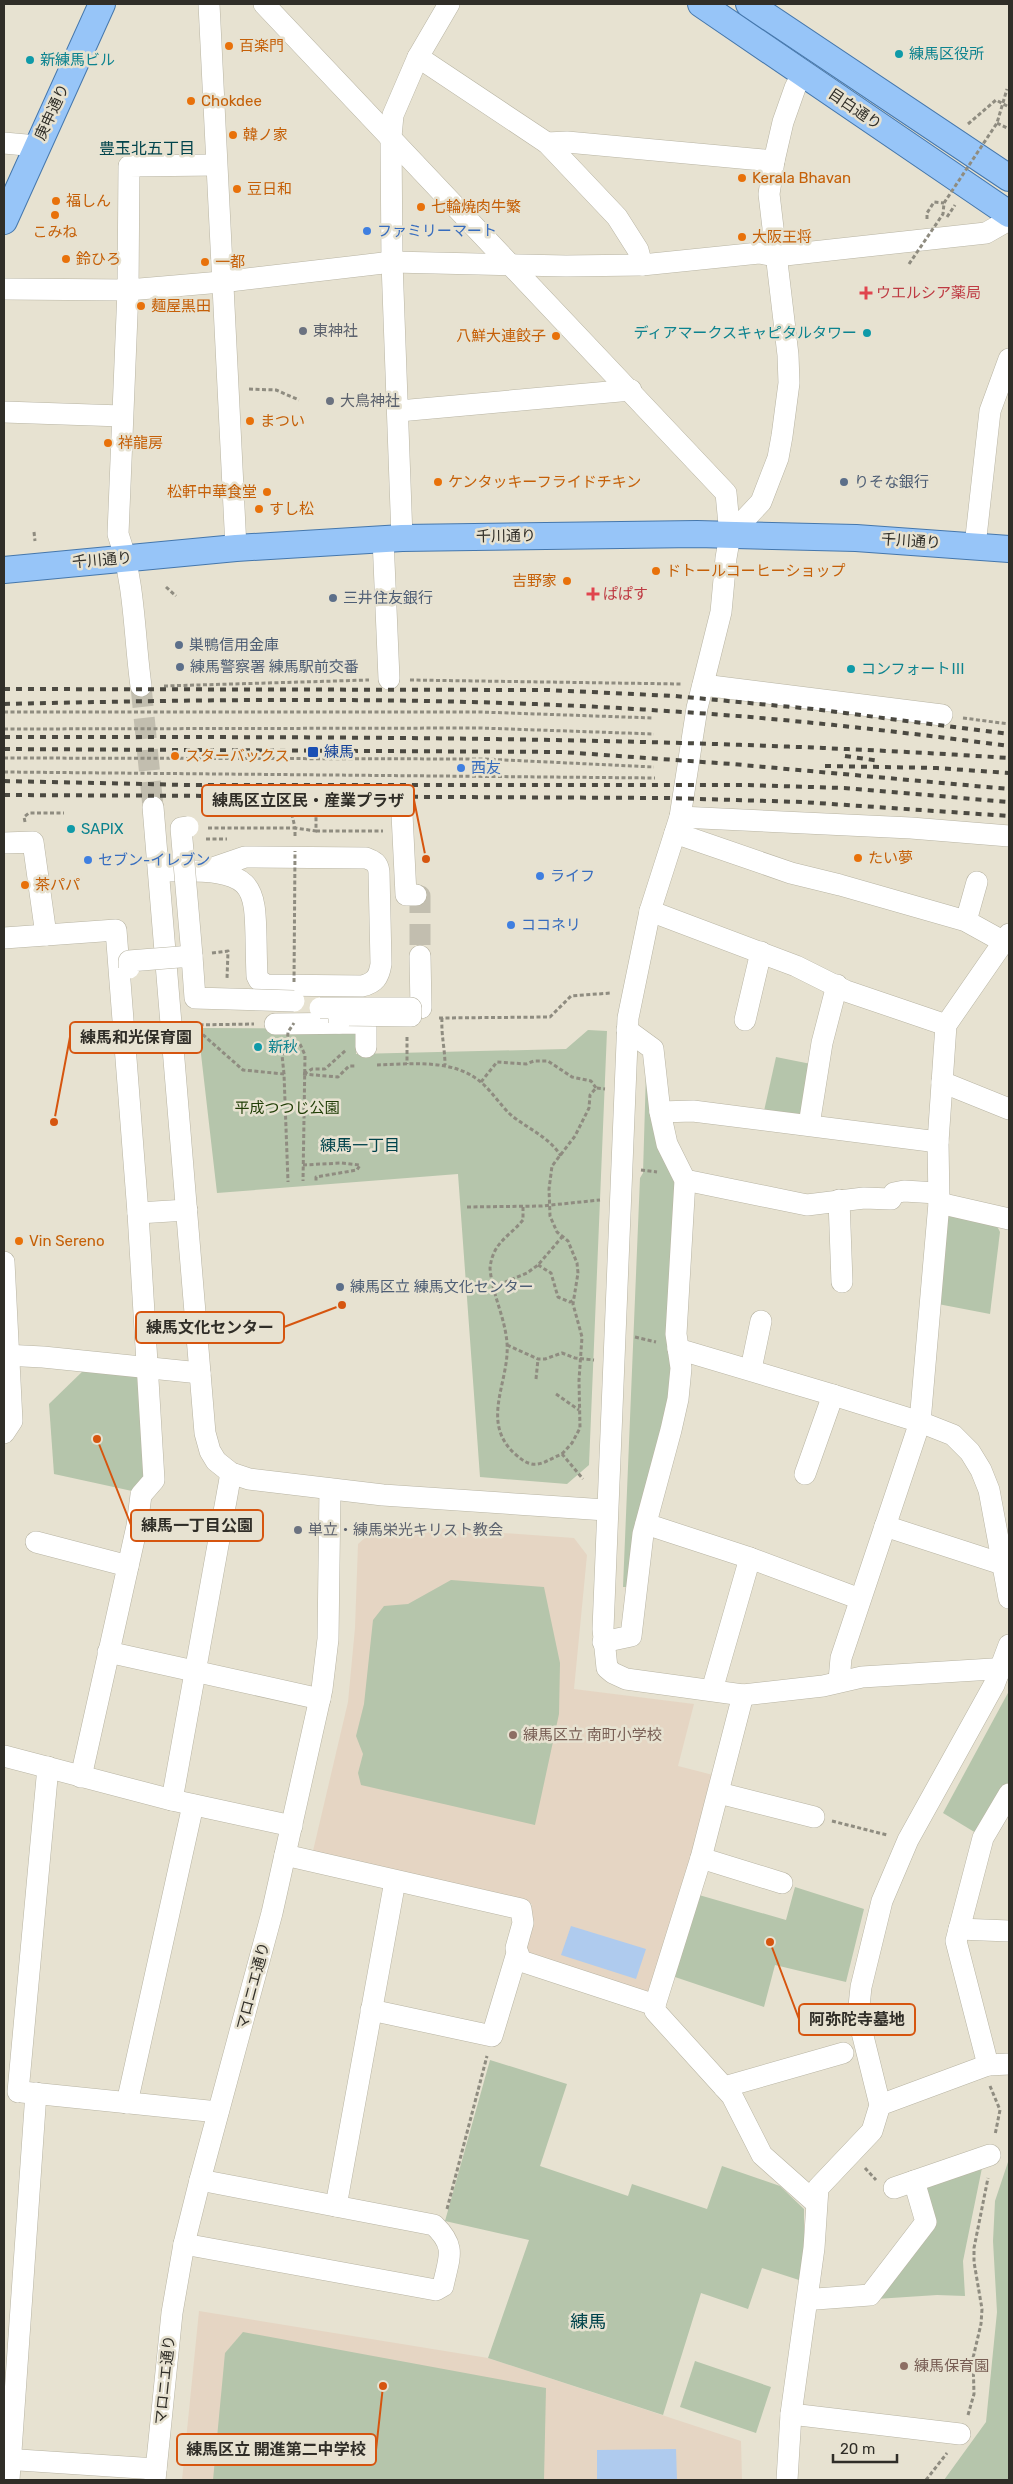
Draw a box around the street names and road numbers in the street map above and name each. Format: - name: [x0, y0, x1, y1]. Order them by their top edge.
- street label: 庚申通り: [31, 81, 73, 143]
- street label: 目白通り: [825, 85, 885, 133]
- street label: 千川通り: [476, 526, 536, 546]
- street label: 千川通り: [880, 530, 942, 552]
- street label: 千川通り: [71, 548, 133, 572]
- street label: マロニエ通り: [233, 1940, 273, 2032]
- street label: マロニエ通り: [151, 2334, 179, 2426]

